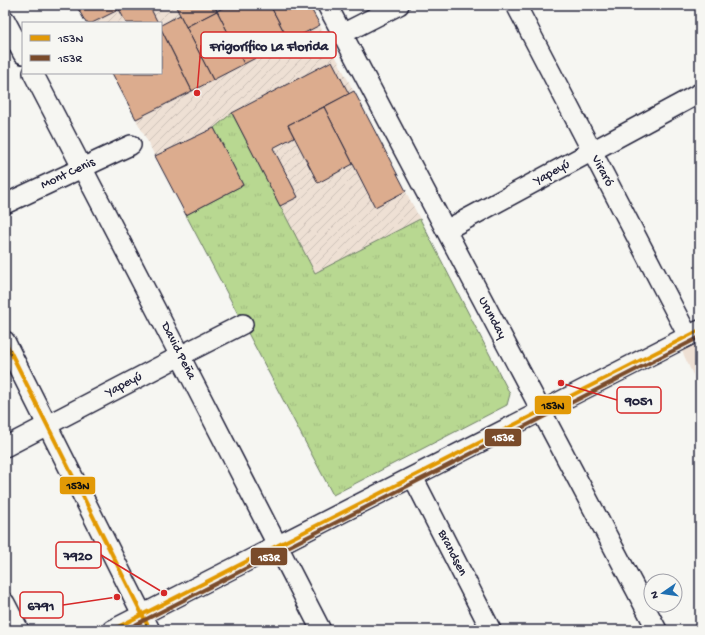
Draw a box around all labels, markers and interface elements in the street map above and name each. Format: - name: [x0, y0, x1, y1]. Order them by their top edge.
- legend: [22, 22, 162, 74]
- callout: Frigorífico La Florida: [201, 32, 336, 58]
- text: 153N: [57, 33, 83, 47]
- text: Frigorífico La Florida: [209, 39, 330, 56]
- text: 153R: [57, 53, 82, 67]
- street label: Viraró: [587, 152, 617, 189]
- street label: Mont Cenis: [39, 154, 98, 193]
- street label: Yapeyú: [530, 157, 573, 189]
- street label: Urunday: [475, 294, 510, 342]
- street label: David Peña: [157, 319, 199, 383]
- street label: Yapeyú: [102, 369, 145, 401]
- callout: 9051: [617, 387, 661, 413]
- text: 9051: [624, 394, 653, 411]
- line badge: 153N: [534, 395, 572, 415]
- text: 153N: [540, 401, 565, 413]
- line badge: 153R: [484, 428, 522, 447]
- text: 153R: [491, 433, 515, 445]
- line badge: 153N: [59, 476, 96, 495]
- text: 153N: [65, 481, 90, 493]
- street label: Brandsen: [434, 526, 470, 579]
- callout: 7920: [56, 542, 101, 568]
- line badge: 153R: [250, 547, 288, 566]
- text: 7920: [62, 549, 93, 566]
- text: 153R: [257, 553, 281, 565]
- north arrow: [643, 573, 683, 613]
- text: N: [649, 590, 662, 600]
- callout: 6791: [20, 592, 63, 618]
- text: 6791: [27, 599, 55, 616]

